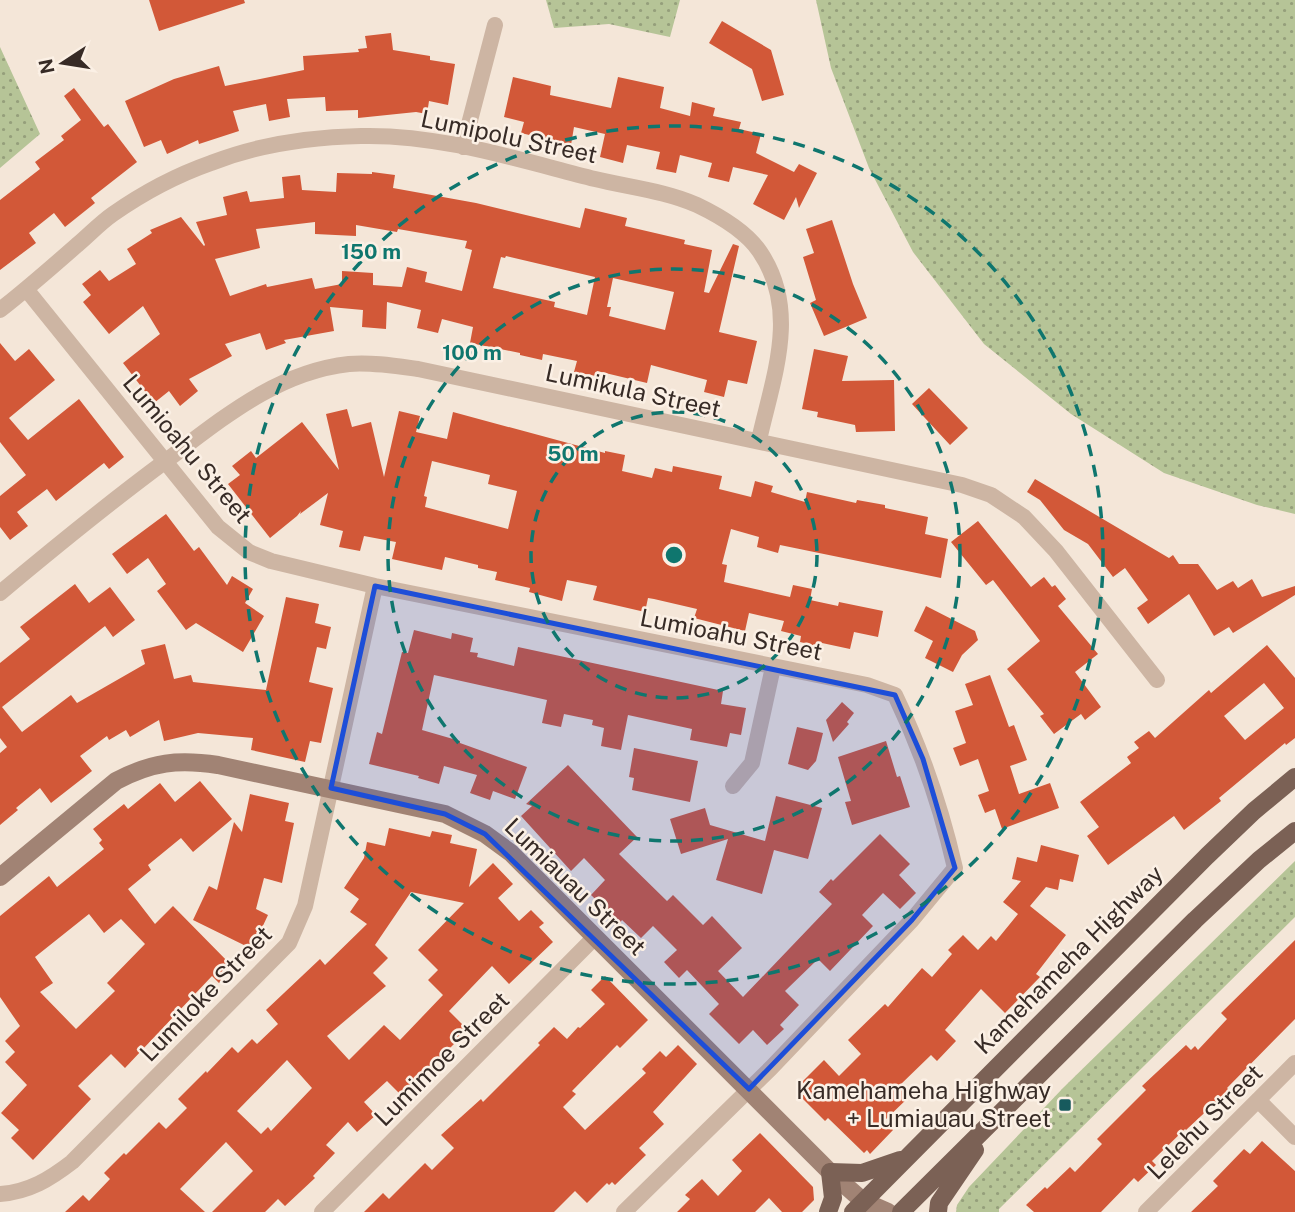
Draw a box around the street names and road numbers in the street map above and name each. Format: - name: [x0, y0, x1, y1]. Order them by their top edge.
- street label: Lumipolu Street: [419, 104, 600, 168]
- street label: Lumikula Street: [543, 358, 723, 422]
- street label: Lumioahu Street: [118, 368, 258, 528]
- street label: Lumioahu Street: [638, 603, 825, 665]
- street label: Lumiauau Street: [499, 812, 652, 961]
- street label: Kamehameha Highway: [968, 859, 1168, 1059]
- street label: Lumiloke Street: [134, 920, 277, 1067]
- street label: Lumimoe Street: [368, 985, 514, 1131]
- street label: Lelehu Street: [1141, 1058, 1268, 1185]

